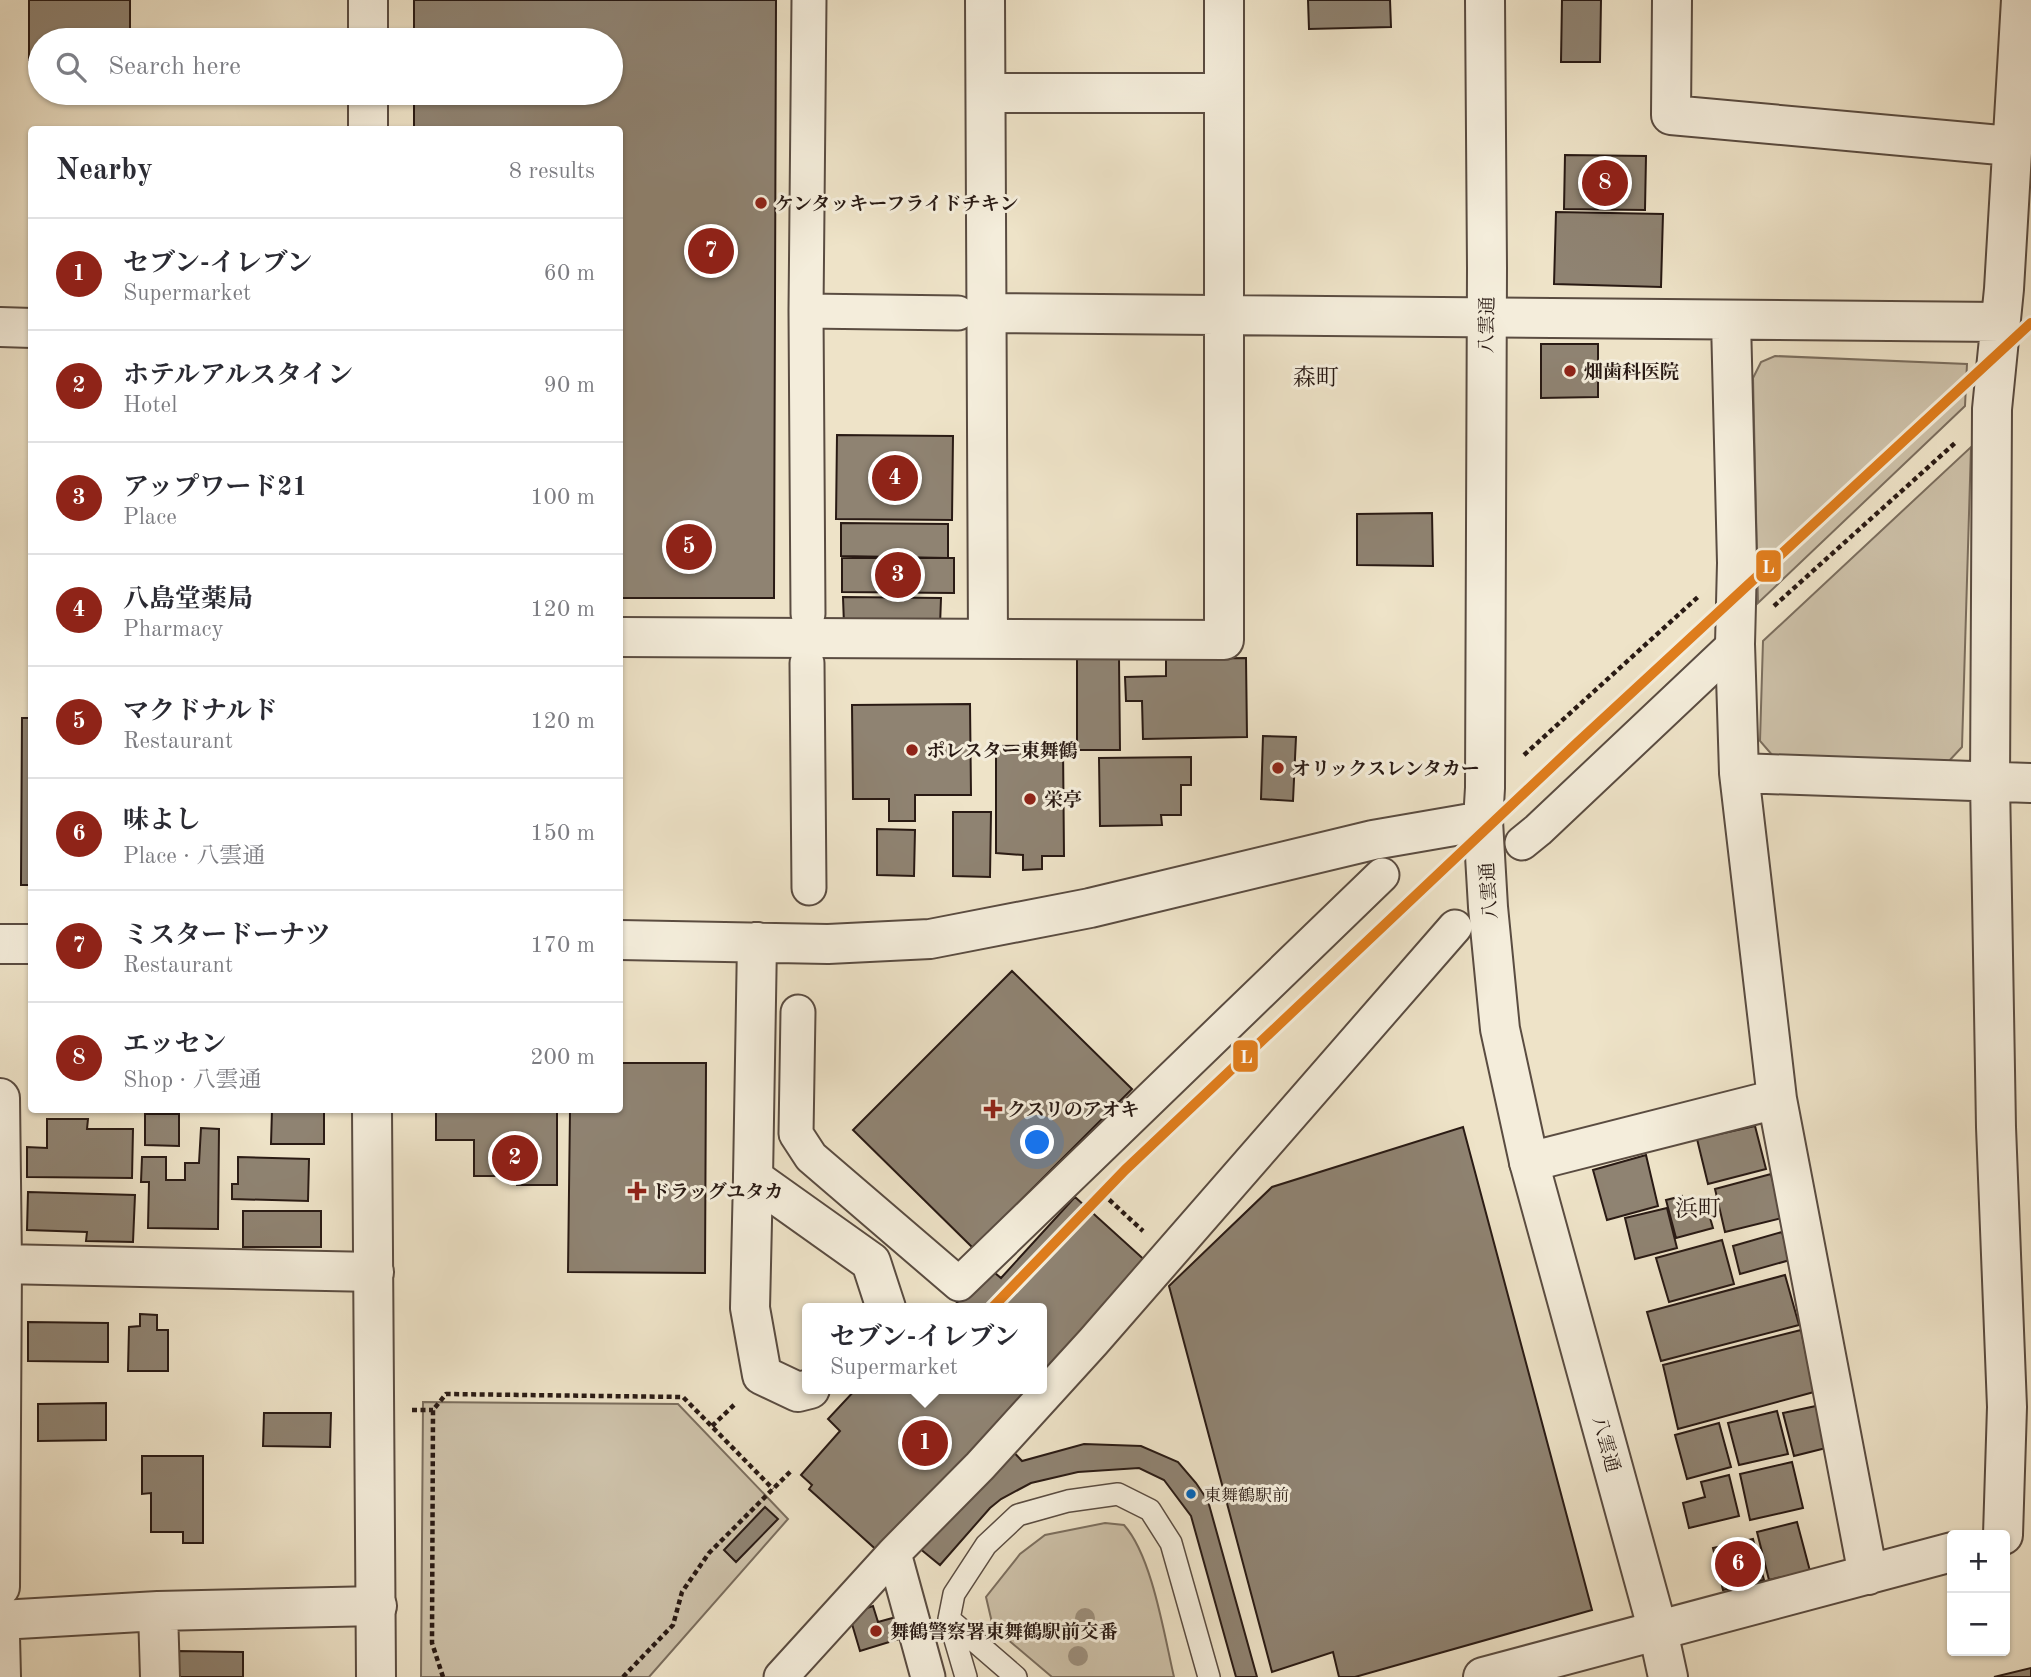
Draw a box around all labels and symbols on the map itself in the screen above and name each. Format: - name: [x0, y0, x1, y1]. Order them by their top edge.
- pin: 8: [1582, 157, 1628, 209]
- place label: ケンタッキーフライドチキン: [775, 194, 1019, 215]
- marker: ケンタッキーフライドチキン: [753, 195, 769, 211]
- pin: 7: [688, 225, 734, 277]
- street label: 八雲通: [1477, 296, 1498, 354]
- place label: 畑歯科医院: [1584, 361, 1679, 383]
- marker: 畑歯科医院: [1562, 363, 1578, 379]
- district label: 森町: [1293, 365, 1339, 390]
- pin: 4: [872, 452, 918, 504]
- pin: 5: [666, 521, 712, 573]
- pin: 3: [875, 549, 921, 601]
- line badge: L: [1755, 549, 1782, 583]
- text: L: [1762, 559, 1775, 578]
- place label: ポレスター東舞鶴: [926, 740, 1077, 762]
- marker: ポレスター東舞鶴: [904, 742, 920, 758]
- place label: オリックスレンタカー: [1292, 759, 1480, 780]
- marker: オリックスレンタカー: [1270, 760, 1286, 776]
- place label: 栄亭: [1044, 789, 1082, 811]
- marker: 栄亭: [1022, 791, 1038, 807]
- street label: 八雲通: [1477, 862, 1502, 920]
- line badge: L: [1232, 1039, 1259, 1073]
- text: L: [1240, 1049, 1253, 1068]
- place label: クスリのアオキ: [1007, 1100, 1140, 1121]
- marker: クスリのアオキ: [985, 1101, 1001, 1117]
- your location: [1020, 1125, 1054, 1159]
- pin: 2: [492, 1132, 538, 1184]
- place label: ドラッグユタカ: [651, 1181, 783, 1203]
- marker: ドラッグユタカ: [629, 1183, 645, 1199]
- district label: 浜町: [1675, 1196, 1721, 1221]
- street label: 八雲通: [1588, 1414, 1623, 1475]
- pin: 1: [902, 1417, 948, 1469]
- place label: 東舞鶴駅前: [1204, 1486, 1289, 1505]
- marker: 東舞鶴駅前: [1184, 1487, 1198, 1501]
- pin: 6: [1715, 1538, 1761, 1590]
- place label: 舞鶴警察署東舞鶴駅前交番: [890, 1621, 1118, 1643]
- marker: 舞鶴警察署東舞鶴駅前交番: [868, 1623, 884, 1639]

